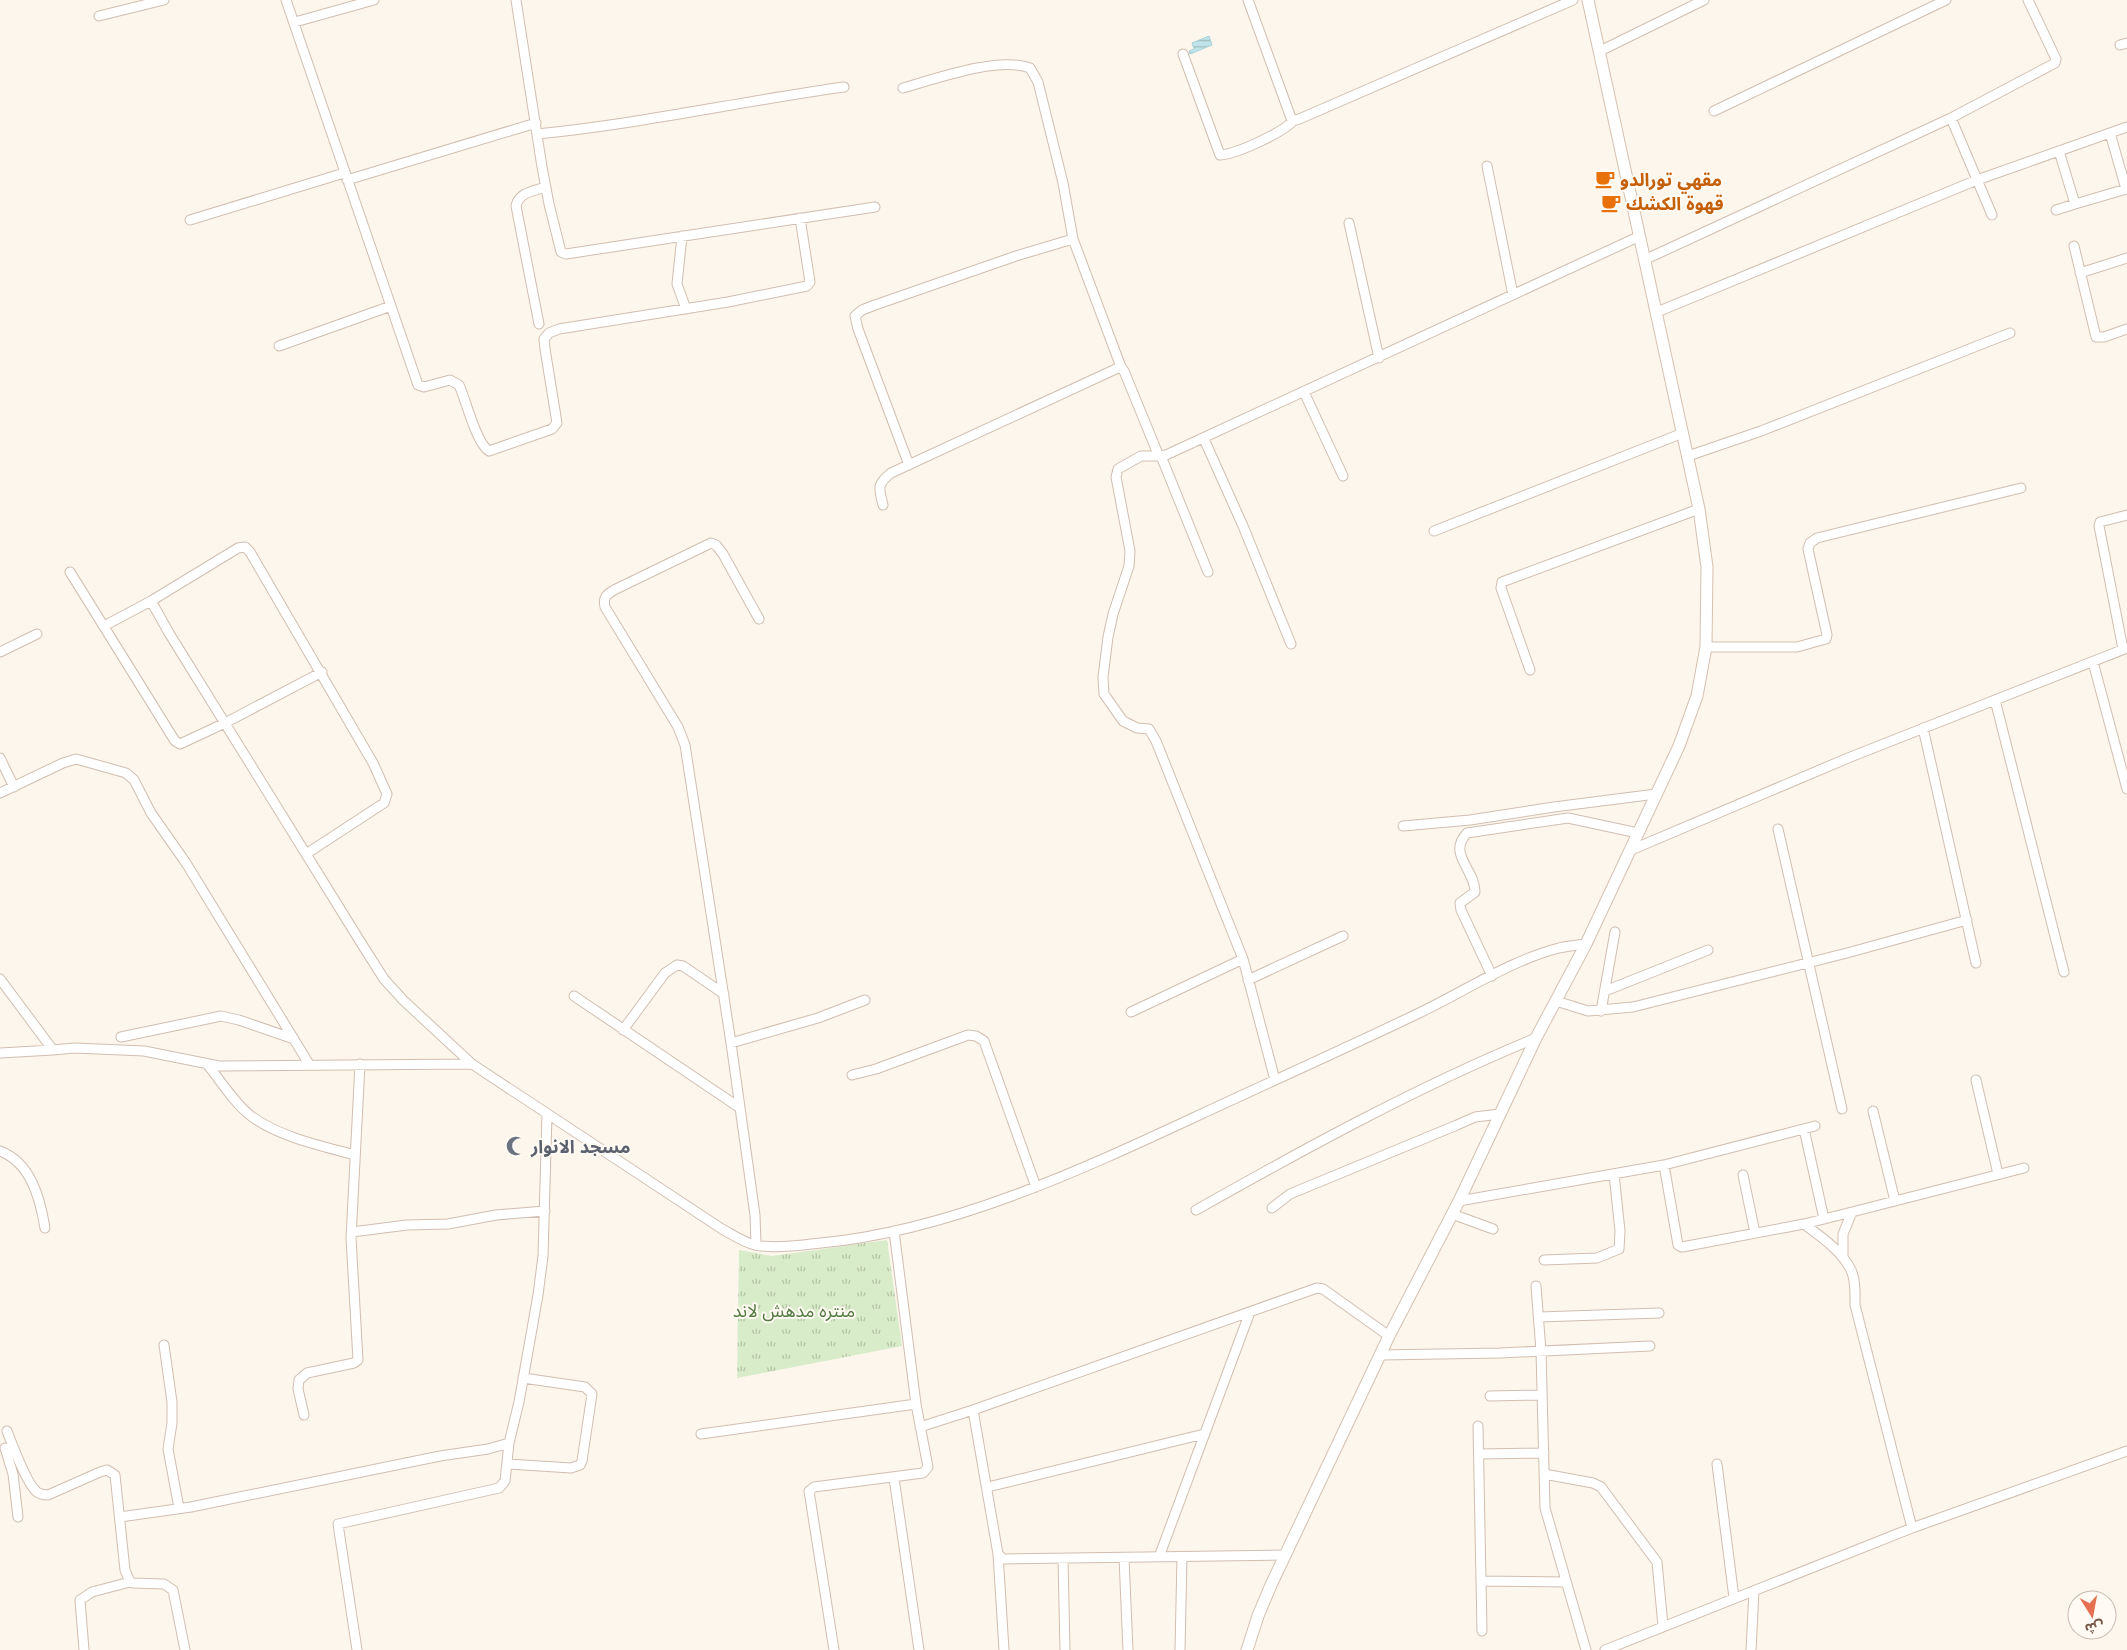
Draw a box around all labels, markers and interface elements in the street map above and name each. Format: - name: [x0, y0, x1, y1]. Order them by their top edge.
- cafe icon: مقهي تورالدو: [1594, 168, 1616, 190]
- place label: مقهي تورالدو: [1620, 168, 1722, 194]
- cafe icon: قهوة الكشك: [1600, 192, 1622, 214]
- place label: قهوة الكشك: [1626, 192, 1724, 215]
- mosque icon: مسجد الانوار: [505, 1135, 527, 1157]
- place label: مسجد الانوار: [530, 1135, 631, 1158]
- park label: منتره مدهش لاند: [733, 1299, 855, 1322]
- north arrow: [2067, 1590, 2117, 1640]
- text: ش: [2083, 1617, 2106, 1638]

